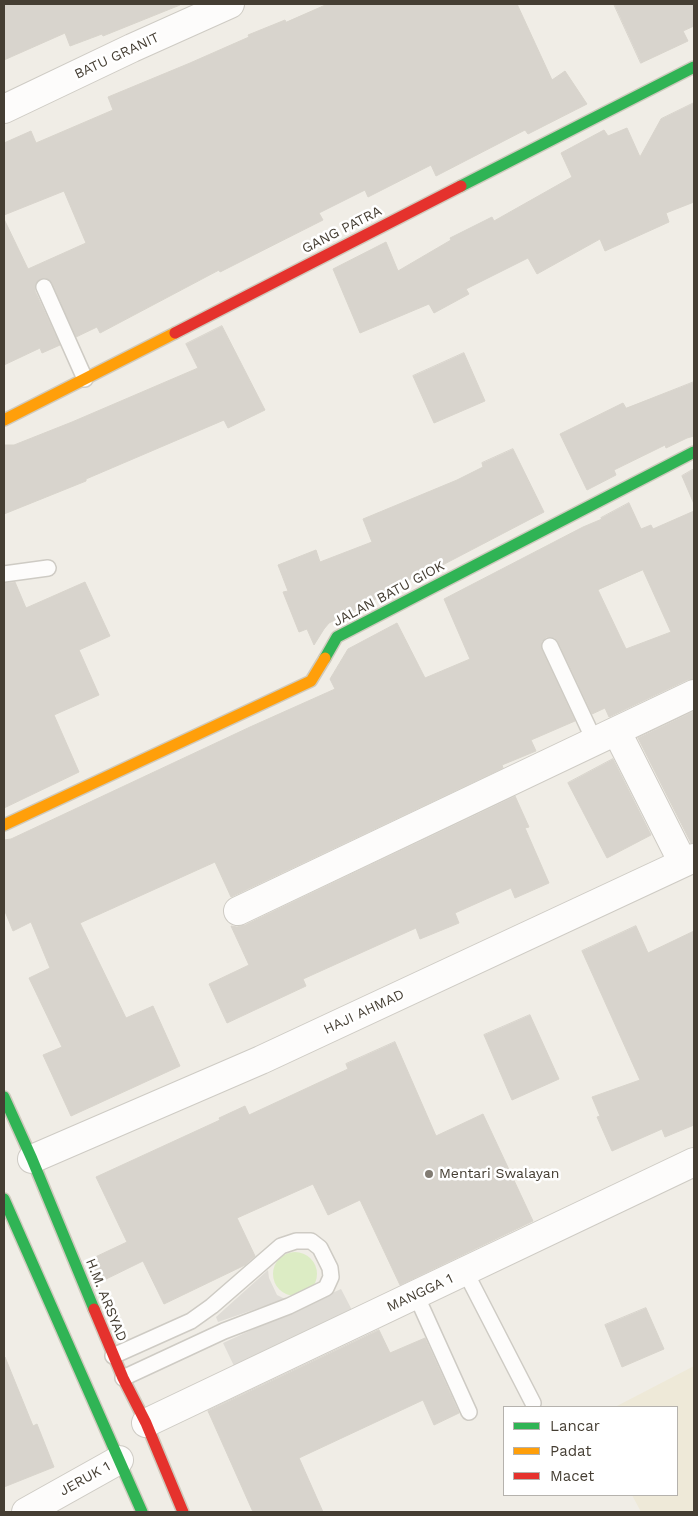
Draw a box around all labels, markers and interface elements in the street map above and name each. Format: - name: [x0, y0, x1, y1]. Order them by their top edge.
- street label: BATU GRANIT: [72, 29, 162, 83]
- street label: GANG PATRA: [299, 203, 385, 257]
- street label: JALAN BATU GIOK: [331, 558, 447, 630]
- street label: HAJI AHMAD: [321, 986, 407, 1038]
- place label: Mentari Swalayan: [439, 1166, 559, 1182]
- marker: Mentari Swalayan: [423, 1168, 435, 1180]
- street label: H.M. ARSYAD: [82, 1256, 130, 1344]
- street label: MANGGA 1: [384, 1270, 456, 1316]
- legend: [503, 1406, 678, 1496]
- text: Lancar: [550, 1417, 600, 1435]
- text: Padat: [550, 1442, 592, 1460]
- street label: JERUK 1: [57, 1458, 113, 1500]
- text: Macet: [550, 1467, 594, 1485]

